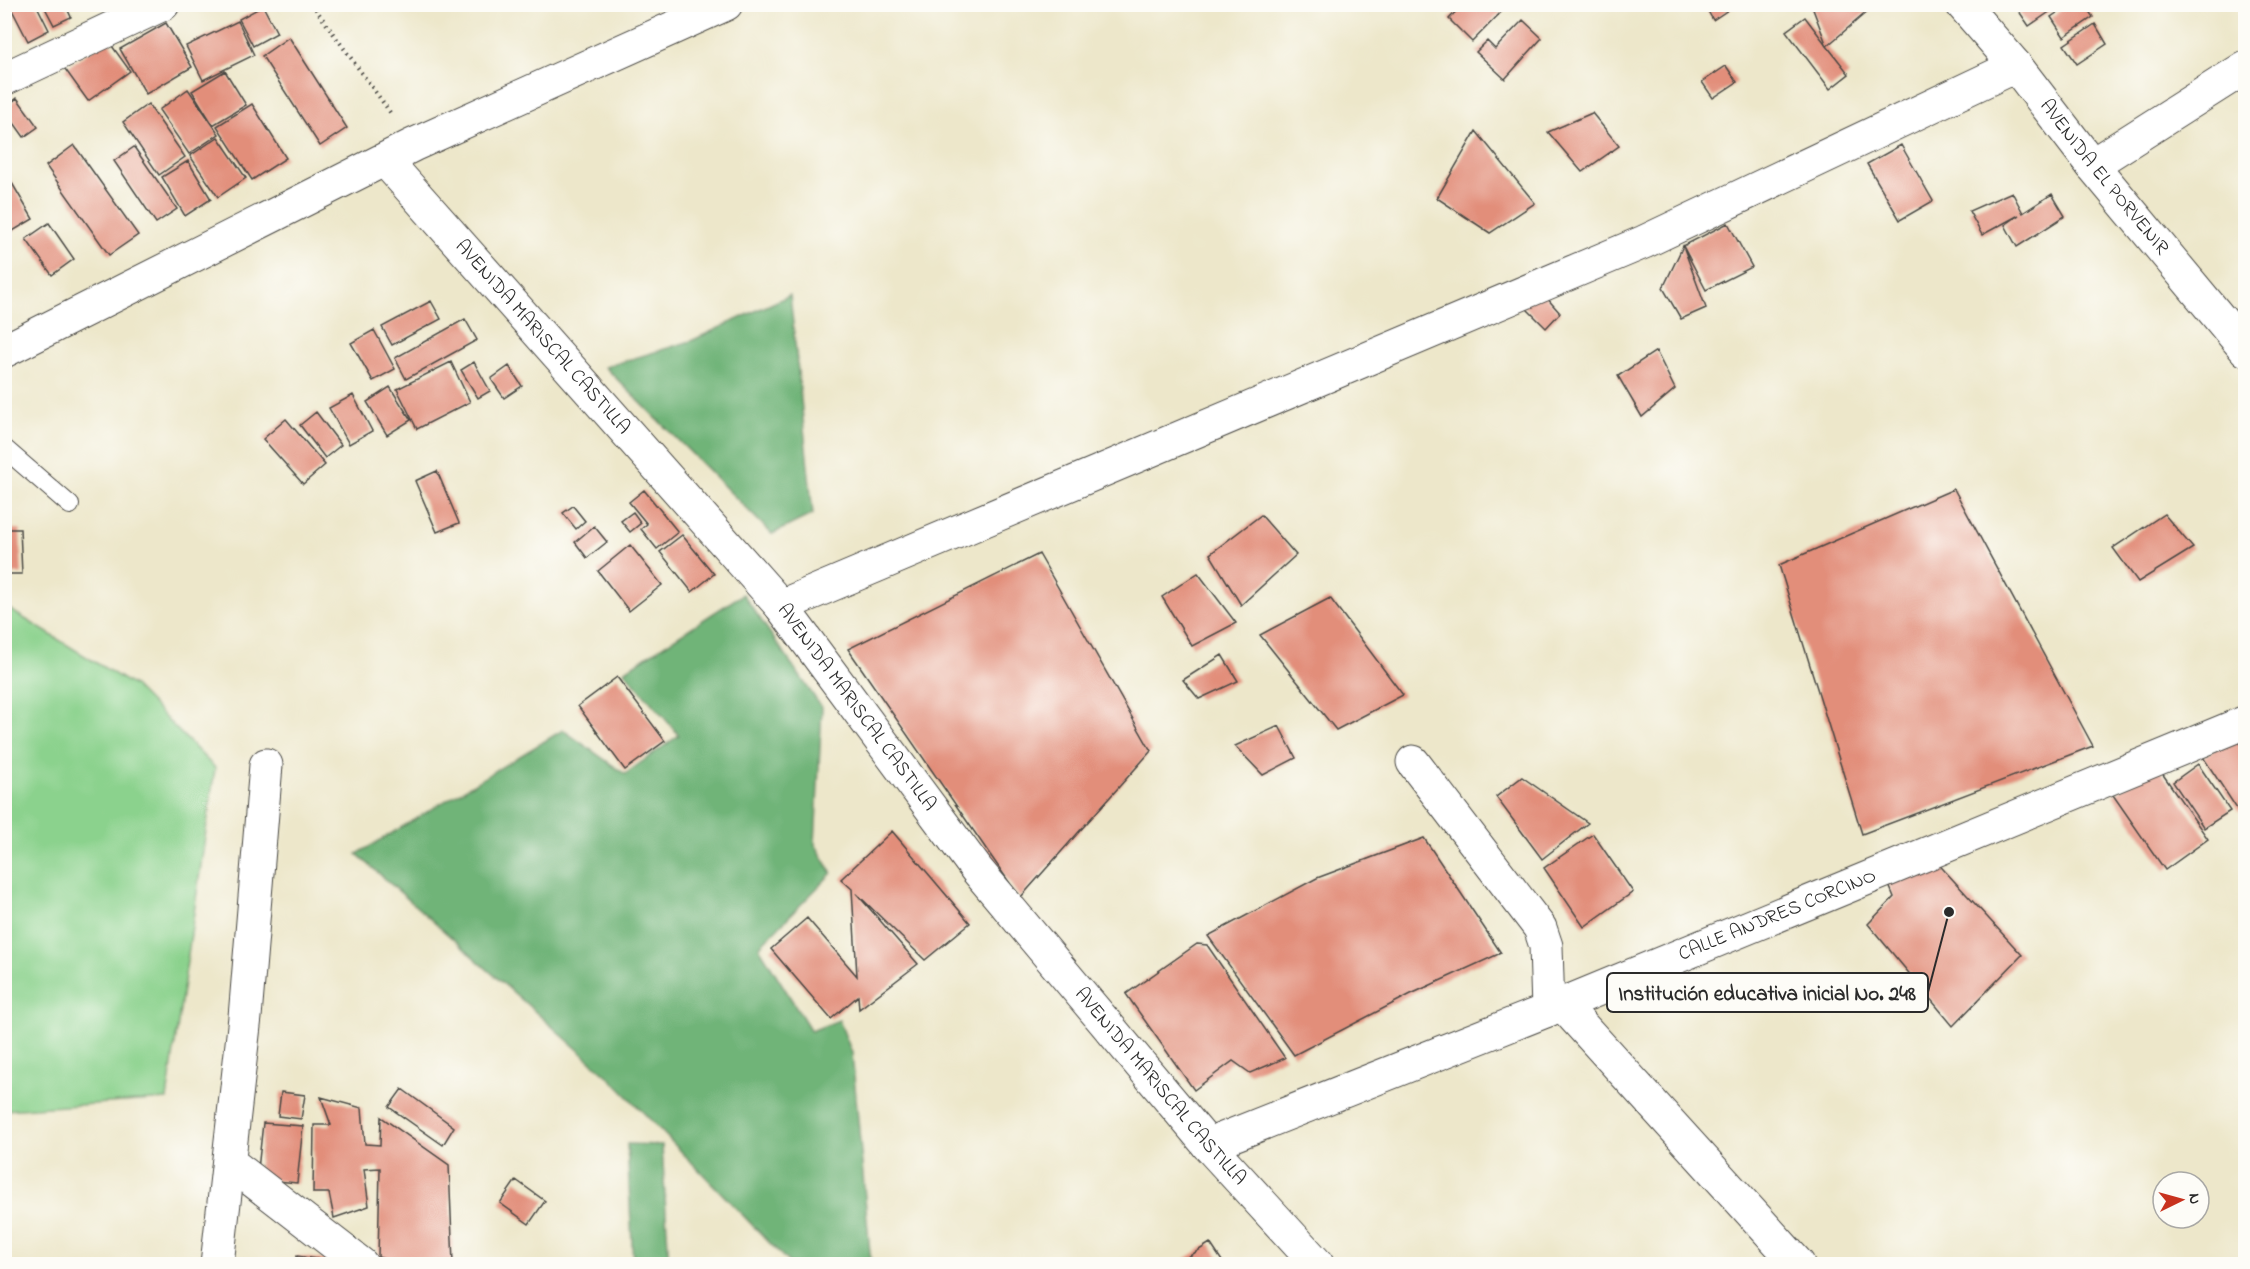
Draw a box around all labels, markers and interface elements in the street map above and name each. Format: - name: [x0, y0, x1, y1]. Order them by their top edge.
- street label: AVENIDA EL PORVENIR: [2032, 93, 2176, 262]
- street label: AVENIDA MARISCAL CASTILLA: [448, 233, 637, 441]
- street label: AVENIDA MARISCAL CASTILLA: [770, 598, 943, 818]
- street label: CALLE ANDRES CORCINO: [1674, 862, 1881, 969]
- callout: Institución educativa inicial No. 248: [1607, 973, 1928, 1012]
- text: Institución educativa inicial No. 248: [1618, 980, 1916, 1010]
- street label: AVENIDA MARISCAL CASTILLA: [1067, 981, 1253, 1192]
- north arrow: [2151, 1170, 2211, 1230]
- text: N: [2182, 1192, 2206, 1205]

